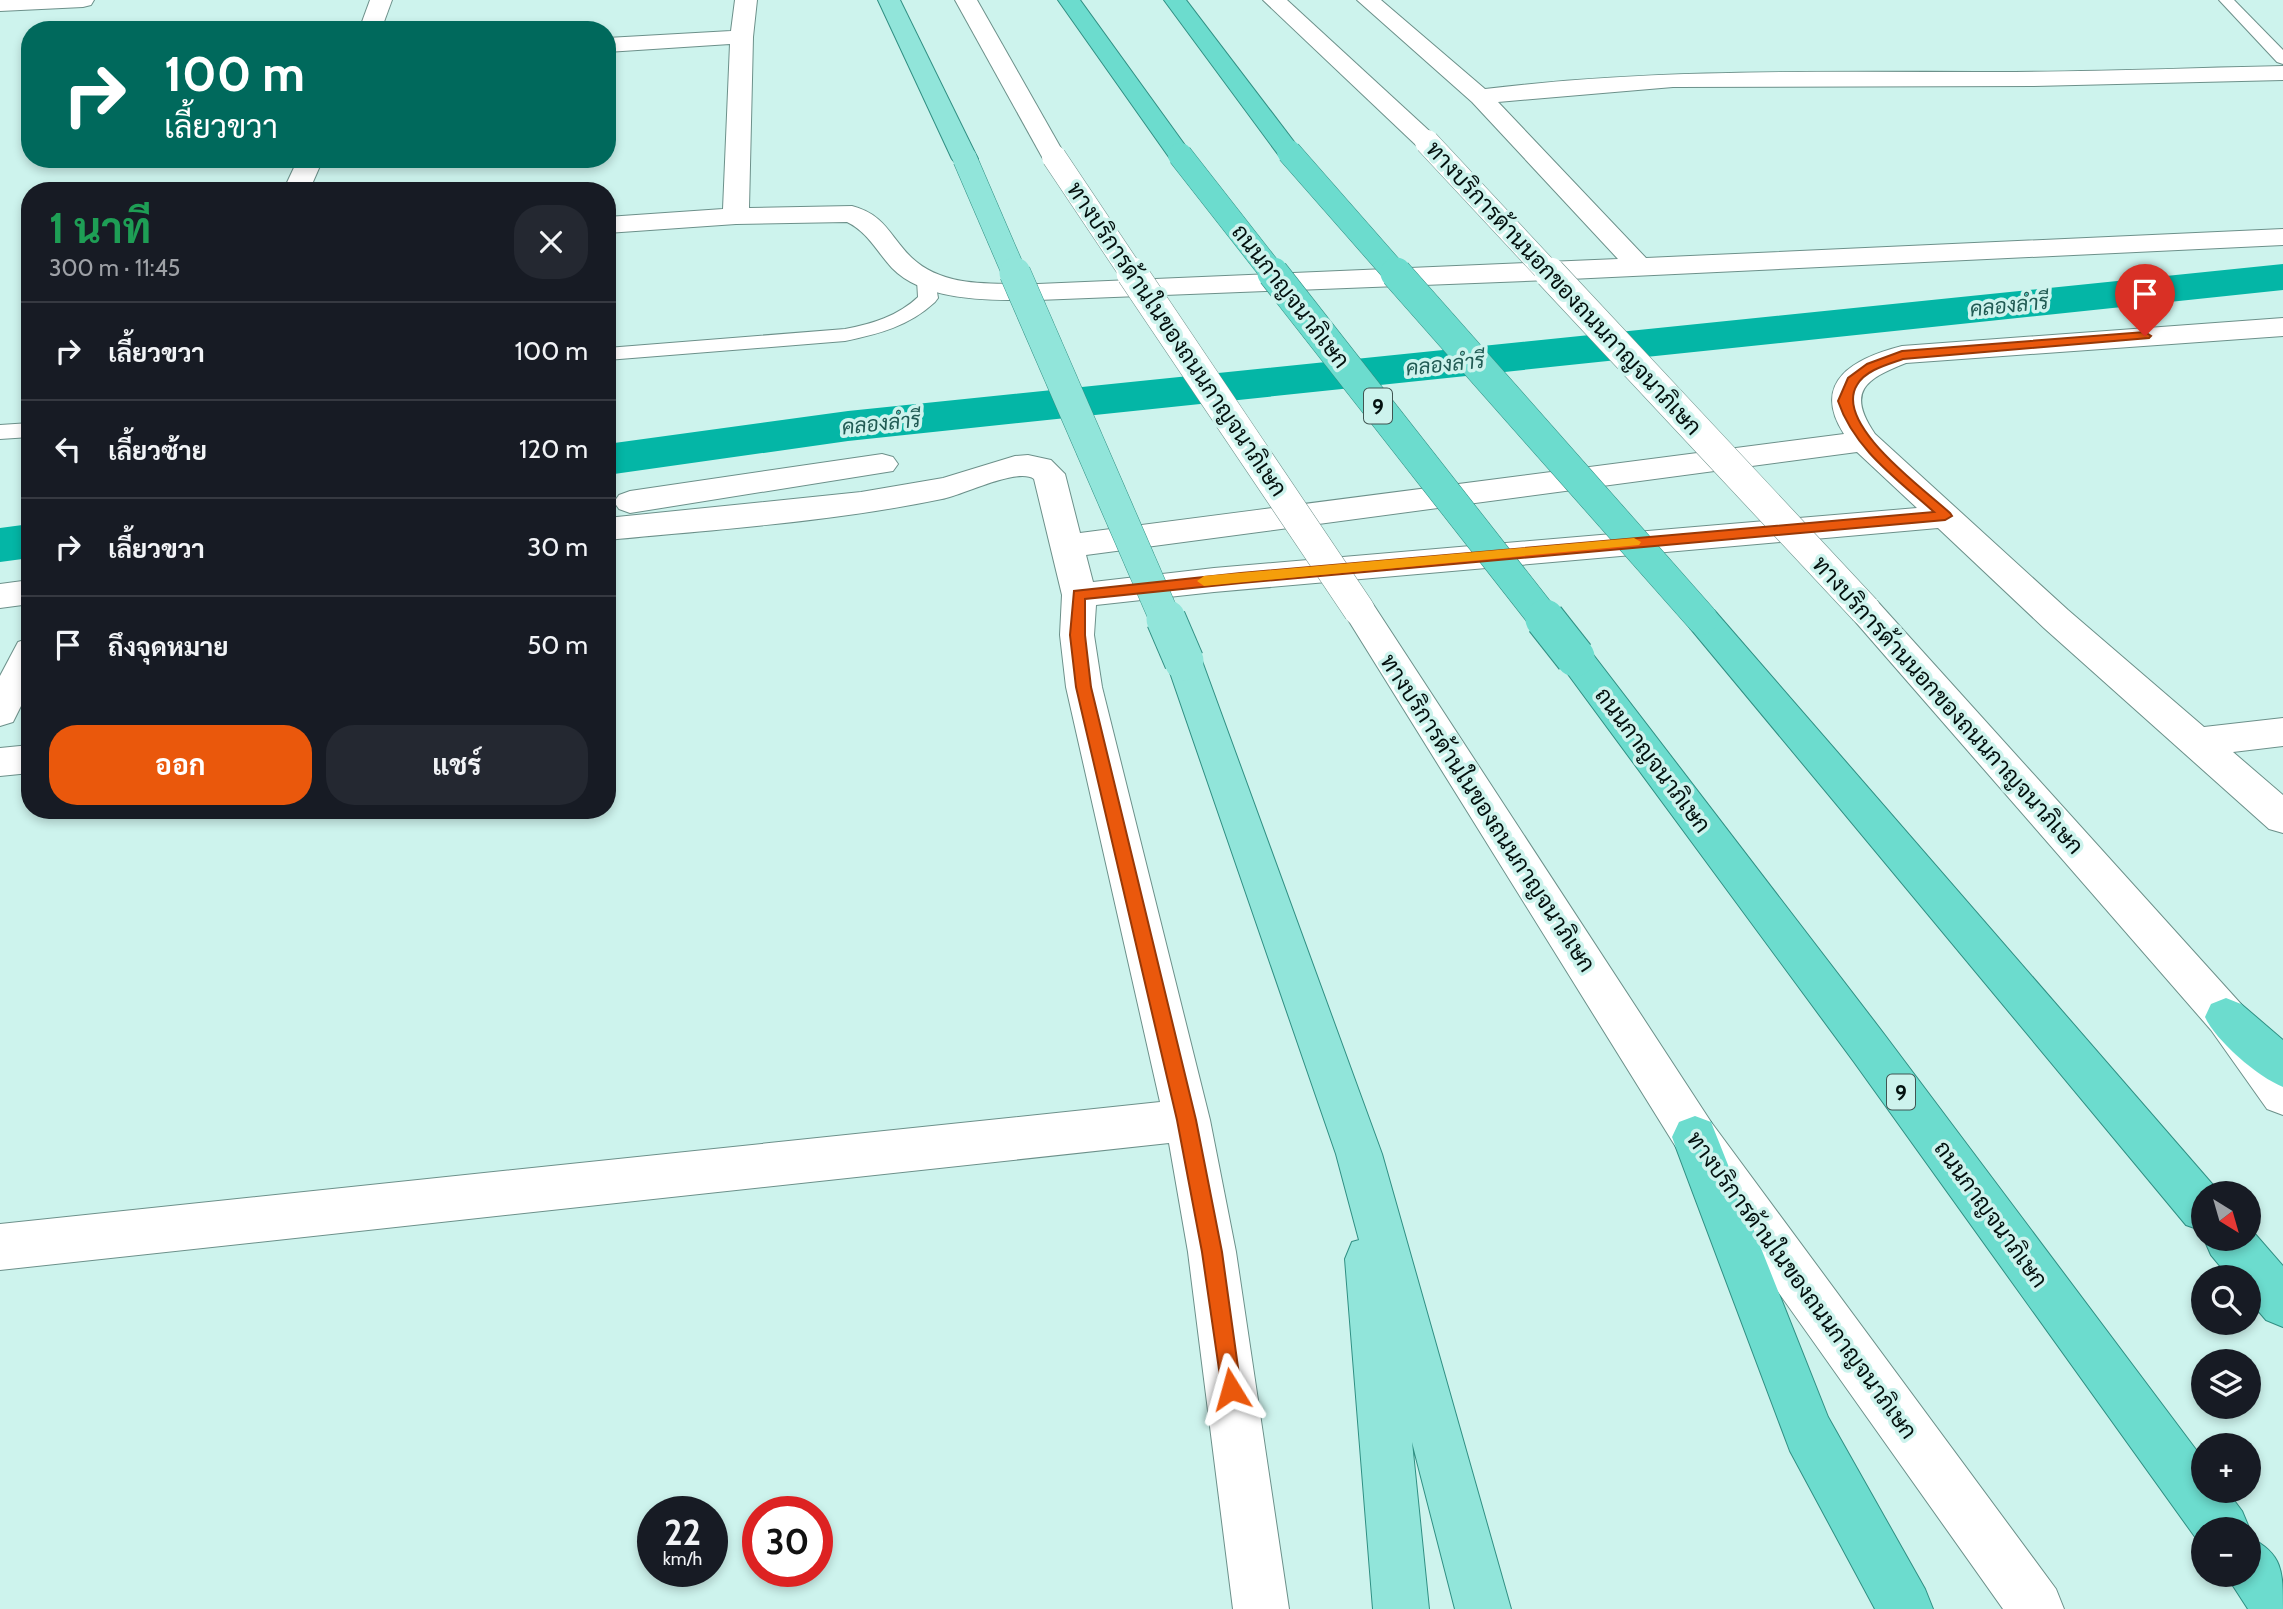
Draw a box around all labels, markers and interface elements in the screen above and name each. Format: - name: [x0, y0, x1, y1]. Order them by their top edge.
- text: 100 m: [164, 44, 305, 103]
- icon: right: [49, 49, 140, 140]
- text: เลี้ยวขวา: [164, 107, 278, 146]
- street label: ทางบริการด้านนอกของถนนกาญจนาภิเษก: [1420, 135, 1708, 441]
- street label: ทางบริการด้านในของถนนกาญจนาภิเษก: [1061, 175, 1295, 502]
- text: 1 นาที: [49, 202, 151, 254]
- button: close: [514, 205, 588, 279]
- street label: ถนนกาญจนาภิเษก: [1226, 218, 1356, 374]
- text: 300 m · 11:45: [49, 254, 180, 282]
- pin: [2115, 264, 2175, 336]
- icon: arrive: [2126, 275, 2164, 313]
- water label: คลองลำรี: [1968, 288, 2052, 322]
- icon: right: [49, 332, 87, 370]
- text: 100 m: [515, 335, 588, 367]
- text: เลี้ยวขวา: [108, 337, 205, 369]
- water label: คลองลำรี: [1404, 347, 1488, 381]
- road number: 9: [1364, 388, 1392, 424]
- water label: คลองลำรี: [840, 406, 924, 440]
- icon: left: [49, 430, 87, 468]
- text: 120 m: [519, 433, 588, 465]
- text: เลี้ยวซ้าย: [108, 435, 207, 467]
- icon: right: [49, 528, 87, 566]
- text: 30 m: [527, 531, 588, 563]
- text: เลี้ยวขวา: [108, 533, 205, 565]
- street label: ทางบริการด้านนอกของถนนกาญจนาภิเษก: [1807, 549, 2090, 860]
- icon: arrive: [49, 626, 87, 664]
- text: 50 m: [527, 629, 588, 661]
- text: ถึงจุดหมาย: [108, 631, 229, 663]
- street label: ทางบริการด้านในของถนนกาญจนาภิเษก: [1375, 648, 1603, 977]
- street label: ถนนกาญจนาภิเษก: [1589, 682, 1717, 838]
- button: ออก: [49, 725, 312, 805]
- button: แชร์: [326, 725, 588, 805]
- road number: 9: [1887, 1074, 1915, 1110]
- street label: ทางบริการด้านในของถนนกาญจนาภิเษก: [1681, 1125, 1925, 1444]
- street label: ถนนกาญจนาภิเษก: [1928, 1135, 2054, 1293]
- north arrow: [2191, 1181, 2261, 1251]
- map controls: [2191, 1181, 2261, 1587]
- button: search: [2191, 1265, 2261, 1335]
- button: layers: [2191, 1349, 2261, 1419]
- position arrow: [1194, 1352, 1268, 1426]
- button: +: [2191, 1433, 2261, 1503]
- speed limit sign: 30: [742, 1496, 833, 1587]
- text: 22: [664, 1511, 701, 1554]
- button: −: [2191, 1517, 2261, 1587]
- text: km/h: [663, 1548, 702, 1570]

